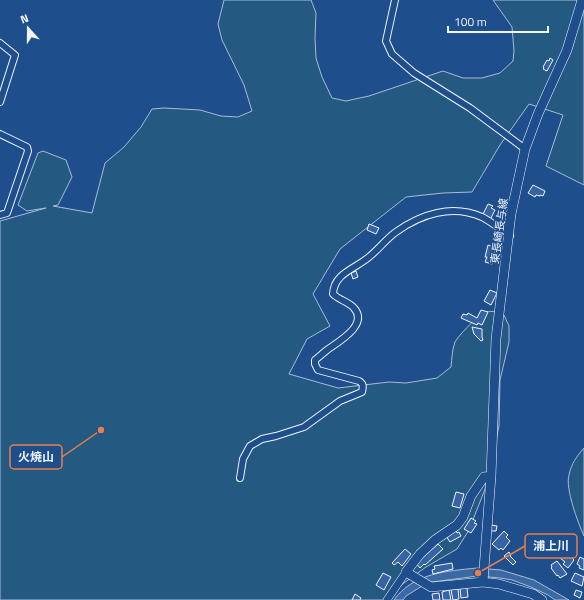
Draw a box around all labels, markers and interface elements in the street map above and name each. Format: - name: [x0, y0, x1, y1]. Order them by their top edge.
- north arrow: [8, 8, 48, 48]
- scale bar: [448, 8, 548, 34]
- text: N: [18, 10, 31, 27]
- text: 100 m: [454, 12, 487, 31]
- street label: 東長崎長与線: [486, 197, 512, 265]
- callout: 火焼山: [10, 445, 62, 469]
- text: 火焼山: [18, 447, 54, 466]
- callout: 浦上川: [525, 534, 577, 558]
- text: 浦上川: [533, 536, 569, 555]

